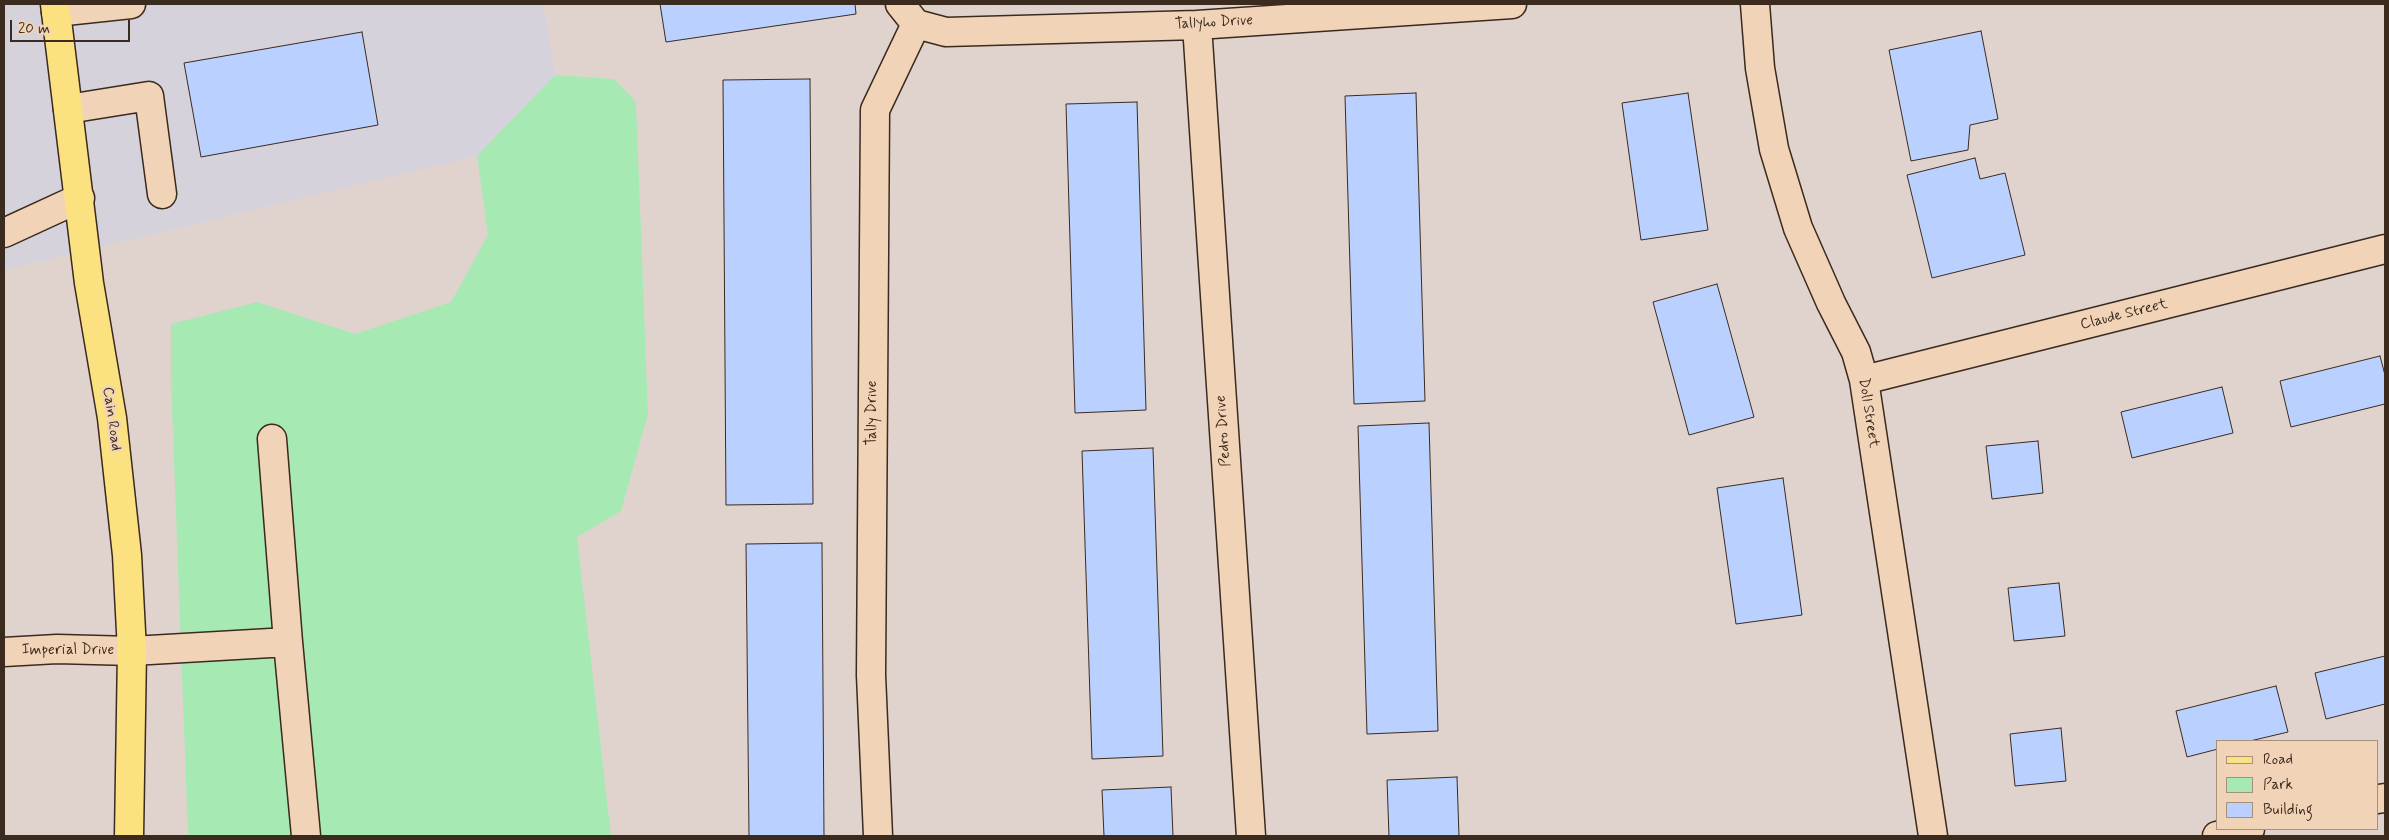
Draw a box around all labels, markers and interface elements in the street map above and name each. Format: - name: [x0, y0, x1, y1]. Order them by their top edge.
- scale bar: [12, 10, 132, 42]
- street label: Tallyho Drive: [1174, 12, 1254, 34]
- text: 20 m: [18, 19, 50, 39]
- street label: Claude Street: [2079, 295, 2169, 335]
- street label: Doll Street: [1854, 377, 1882, 449]
- street label: Tally Drive: [864, 380, 882, 446]
- street label: Cain Road: [98, 386, 124, 452]
- street label: Pedro Drive: [1213, 395, 1235, 467]
- street label: Imperial Drive: [22, 642, 114, 660]
- legend: [2216, 740, 2379, 830]
- text: Road: [2263, 750, 2293, 770]
- text: Park: [2263, 775, 2293, 795]
- text: Building: [2263, 800, 2313, 820]

